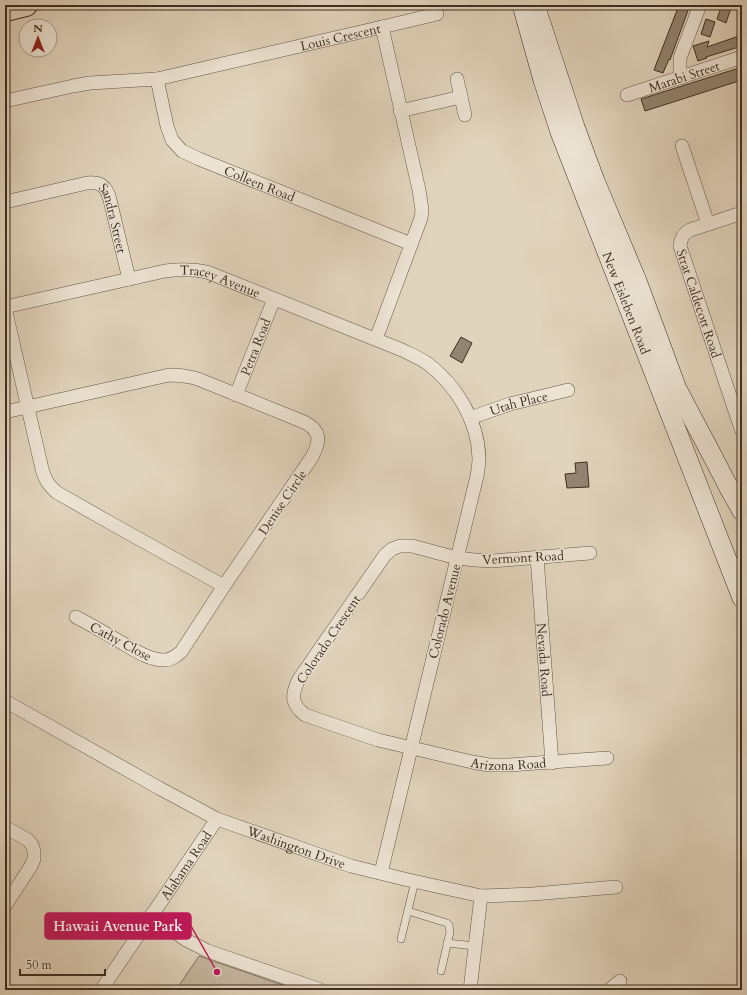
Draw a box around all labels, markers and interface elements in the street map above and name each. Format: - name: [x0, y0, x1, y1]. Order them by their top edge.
- north arrow: [18, 18, 58, 58]
- street label: Louis Crescent: [298, 20, 382, 56]
- text: N: [33, 21, 43, 36]
- street label: Marabi Street: [646, 57, 722, 97]
- street label: Colleen Road: [221, 162, 298, 207]
- street label: Sandra Street: [94, 180, 130, 255]
- street label: Strat Caldecott Road: [672, 247, 725, 361]
- street label: New Eisleben Road: [598, 249, 654, 357]
- street label: Tracey Avenue: [180, 262, 263, 302]
- street label: Petra Road: [237, 316, 276, 378]
- street label: Utah Place: [487, 387, 550, 420]
- street label: Denise Circle: [254, 466, 311, 539]
- street label: Vermont Road: [482, 547, 564, 569]
- street label: Colorado Avenue: [424, 562, 465, 661]
- street label: Colorado Crescent: [292, 592, 365, 687]
- street label: Cathy Close: [86, 618, 155, 666]
- street label: Nevada Road: [532, 622, 555, 697]
- street label: Arizona Road: [469, 754, 547, 775]
- street label: Washington Drive: [244, 822, 348, 873]
- street label: Alabama Road: [157, 828, 216, 904]
- callout: Hawaii Avenue Park: [45, 913, 191, 939]
- text: Hawaii Avenue Park: [53, 917, 183, 936]
- scale bar: [20, 951, 105, 977]
- text: 50 m: [26, 957, 53, 973]

